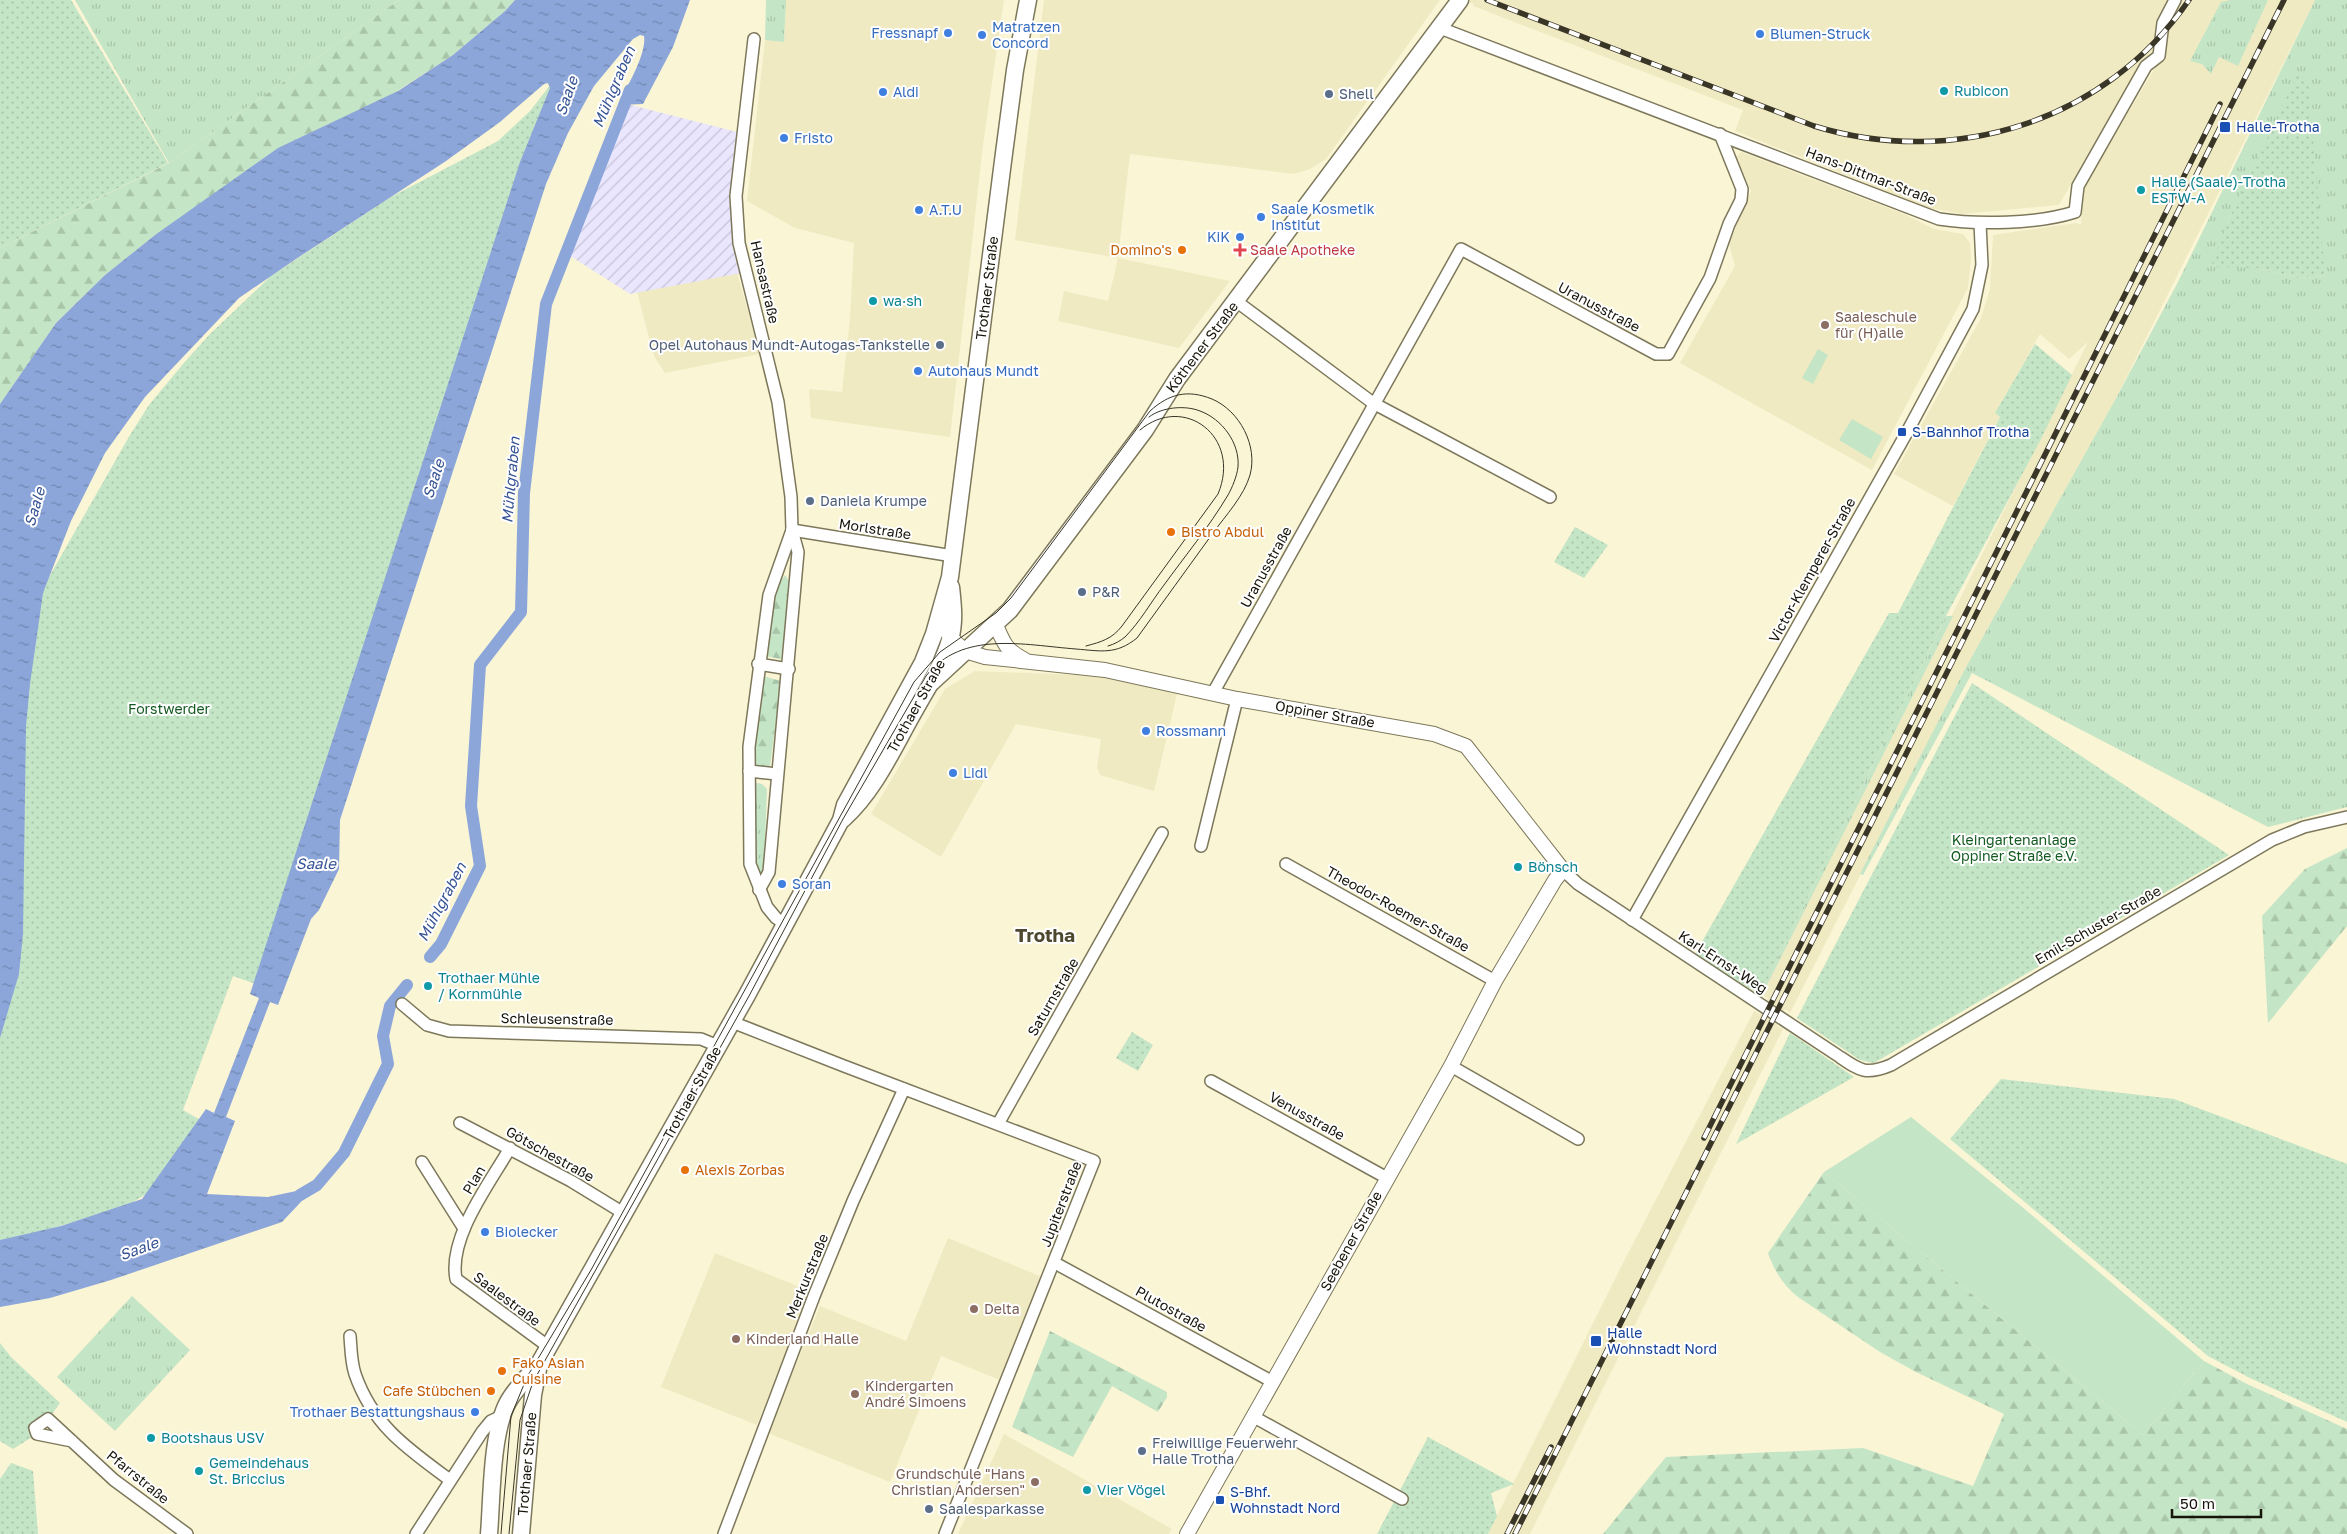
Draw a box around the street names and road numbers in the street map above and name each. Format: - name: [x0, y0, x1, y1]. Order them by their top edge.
- street label: Hans-Dittmar-Straße: [1803, 143, 1939, 208]
- street label: Trothaer Straße: [972, 235, 1001, 341]
- street label: Hansastraße: [748, 239, 783, 325]
- street label: Uranusstraße: [1555, 278, 1643, 335]
- street label: Köthener Straße: [1162, 298, 1241, 396]
- street label: Victor-Klemperer-Straße: [1765, 494, 1858, 645]
- street label: Morlstraße: [838, 514, 912, 543]
- street label: Uranusstraße: [1236, 523, 1295, 610]
- street label: Trothaer Straße: [883, 656, 948, 755]
- street label: Oppiner Straße: [1274, 696, 1376, 731]
- street label: Theodor-Roemer-Straße: [1324, 862, 1473, 955]
- street label: Emil-Schuster-Straße: [2032, 882, 2164, 968]
- street label: Karl-Ernst-Weg: [1676, 927, 1771, 997]
- street label: Saturnstraße: [1023, 955, 1082, 1039]
- street label: Schleusenstraße: [500, 1009, 614, 1028]
- street label: Trothaer Straße: [659, 1043, 724, 1142]
- street label: Venusstraße: [1267, 1088, 1348, 1143]
- street label: Götschestraße: [503, 1122, 597, 1185]
- street label: Jupiterstraße: [1036, 1159, 1085, 1249]
- street label: Plan: [459, 1162, 489, 1197]
- street label: Seebener Straße: [1316, 1188, 1385, 1294]
- street label: Merkurstraße: [782, 1231, 831, 1321]
- street label: Saalestraße: [470, 1268, 544, 1329]
- street label: Plutostraße: [1133, 1282, 1210, 1335]
- street label: Trothaer Straße: [513, 1411, 540, 1517]
- street label: Pfarrstraße: [104, 1446, 173, 1507]

